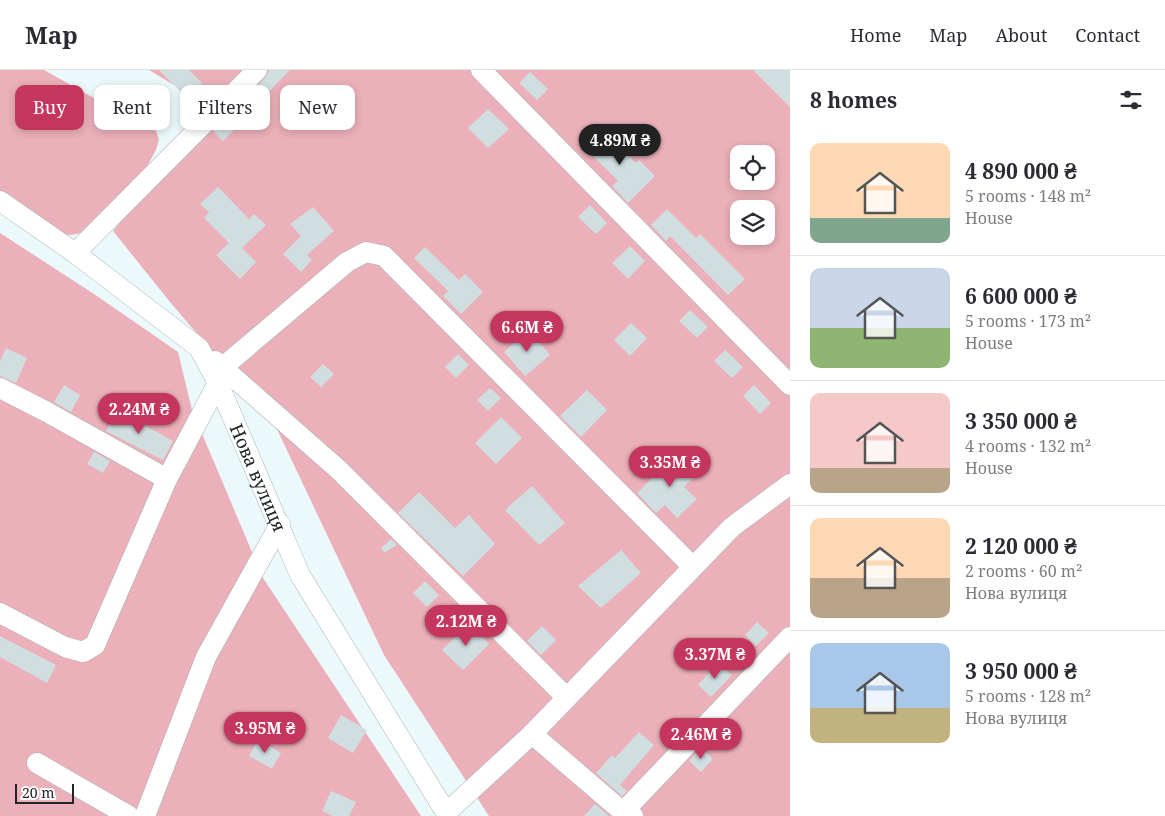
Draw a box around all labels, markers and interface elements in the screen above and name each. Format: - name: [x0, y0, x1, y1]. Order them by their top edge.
- text: Map: [25, 18, 78, 51]
- text: Home: [850, 23, 901, 47]
- text: Map: [929, 23, 967, 47]
- text: About: [995, 23, 1047, 47]
- text: Contact: [1075, 23, 1140, 47]
- chip: Buy: [15, 85, 84, 130]
- chip: Rent: [94, 85, 170, 130]
- chip: Filters: [180, 85, 270, 130]
- chip: New: [280, 85, 355, 130]
- text: 8 homes: [810, 86, 897, 114]
- icon: filters: [1117, 86, 1145, 114]
- pin: 4.89M ₴: [574, 124, 666, 166]
- text: 4.89M ₴: [590, 129, 650, 151]
- map controls: [730, 145, 775, 245]
- button: locate: [730, 145, 775, 190]
- text: 4 890 000 ₴: [965, 157, 1077, 185]
- icon: home: [850, 163, 910, 223]
- text: 5 rooms · 148 m²: [965, 185, 1091, 207]
- button: layers: [730, 200, 775, 245]
- text: House: [965, 207, 1013, 229]
- text: 6 600 000 ₴: [965, 282, 1077, 310]
- icon: home: [850, 288, 910, 348]
- pin: 6.6M ₴: [486, 310, 568, 353]
- text: 5 rooms · 173 m²: [965, 310, 1091, 332]
- text: 6.6M ₴: [501, 316, 553, 338]
- text: House: [965, 332, 1013, 354]
- pin: 2.24M ₴: [93, 392, 185, 435]
- text: 2.24M ₴: [109, 398, 169, 420]
- text: 3 350 000 ₴: [965, 407, 1077, 435]
- icon: home: [850, 413, 910, 473]
- street label: Нова вулиця: [225, 420, 292, 535]
- text: 4 rooms · 132 m²: [965, 435, 1091, 457]
- pin: 3.35M ₴: [624, 446, 716, 488]
- text: 3.35M ₴: [640, 451, 700, 473]
- text: House: [965, 457, 1013, 479]
- text: 2 120 000 ₴: [965, 532, 1077, 560]
- icon: home: [850, 538, 910, 598]
- text: 2 rooms · 60 m²: [965, 560, 1082, 582]
- text: Нова вулиця: [965, 582, 1067, 604]
- pin: 2.12M ₴: [420, 604, 512, 647]
- text: 2.12M ₴: [436, 610, 496, 632]
- pin: 3.37M ₴: [669, 638, 761, 680]
- text: 3.37M ₴: [685, 643, 745, 665]
- text: 3 950 000 ₴: [965, 657, 1077, 685]
- icon: home: [850, 663, 910, 723]
- text: 5 rooms · 128 m²: [965, 685, 1091, 707]
- text: Нова вулиця: [965, 707, 1067, 729]
- pin: 3.95M ₴: [219, 712, 311, 754]
- text: 3.95M ₴: [235, 717, 295, 739]
- pin: 2.46M ₴: [655, 718, 747, 760]
- text: 2.46M ₴: [671, 723, 731, 745]
- scale bar: [15, 781, 74, 804]
- text: 20 m: [22, 783, 55, 802]

